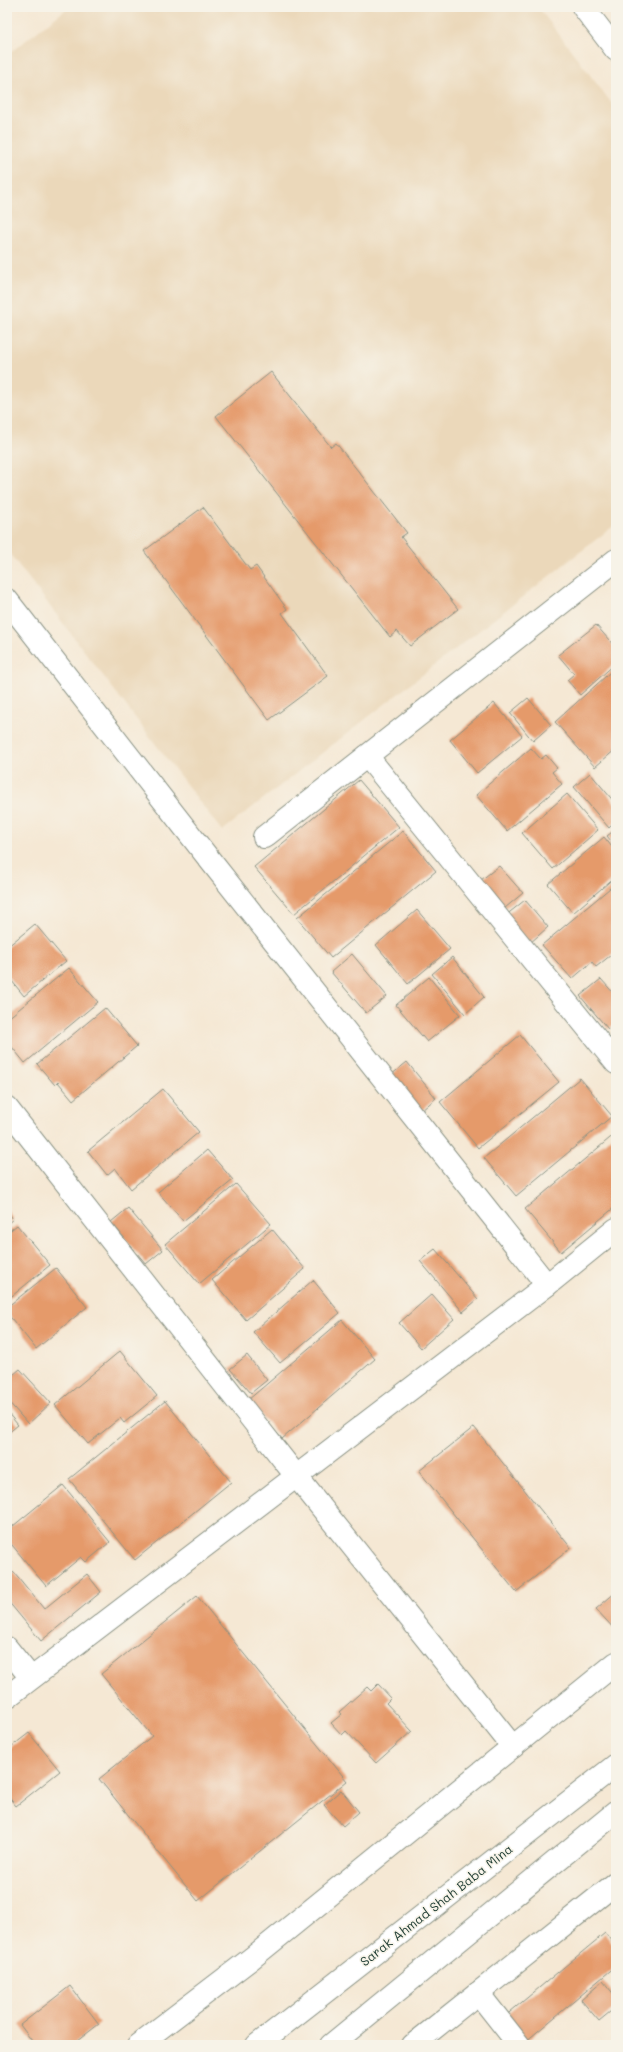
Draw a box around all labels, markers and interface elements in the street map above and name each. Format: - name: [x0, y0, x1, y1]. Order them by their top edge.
- street label: Sarak Ahmad Shah Baba Mina: [356, 1840, 515, 1969]

